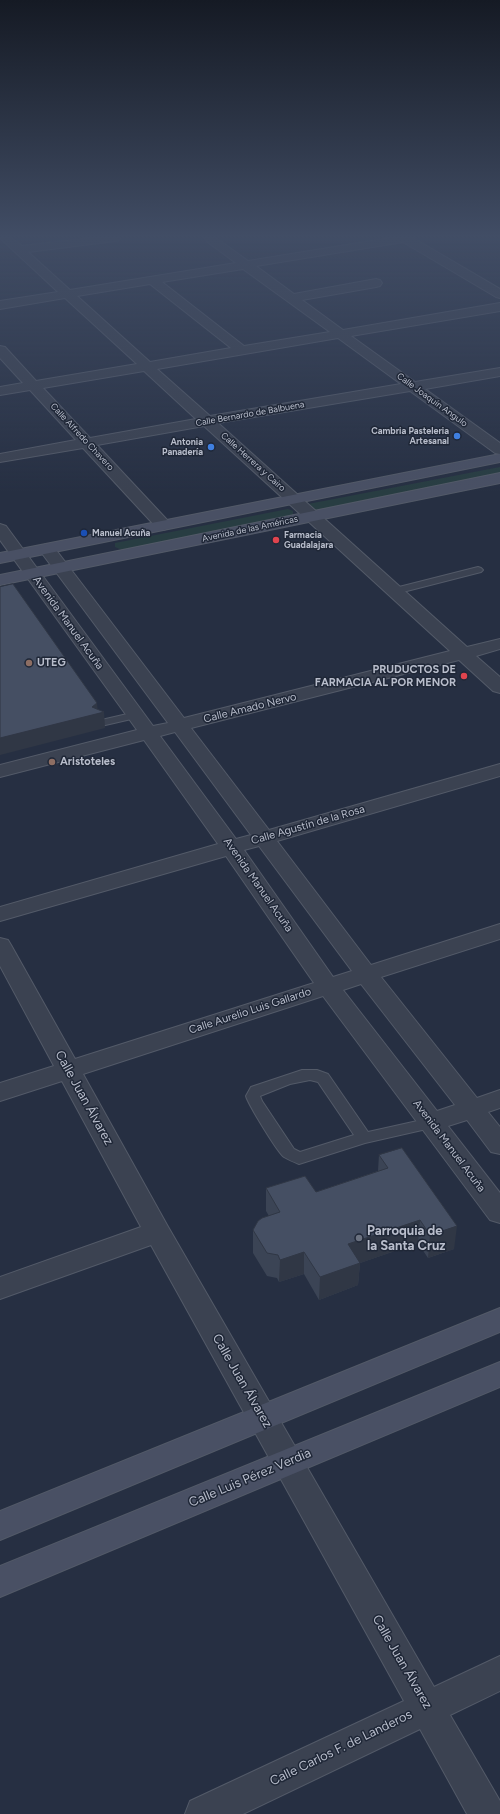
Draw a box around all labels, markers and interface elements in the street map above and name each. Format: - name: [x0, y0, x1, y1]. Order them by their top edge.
- street label: Calle Joaquín Angulo: [395, 371, 469, 429]
- street label: Calle Bernardo de Balbuena: [195, 399, 305, 429]
- street label: Calle Alfredo Chavero: [48, 401, 116, 473]
- place label: Cambria Pasteleria Artesanal: [371, 426, 449, 447]
- street label: Calle Herrera y Cairo: [219, 430, 287, 494]
- marker: Cambria Pasteleria Artesanal: [452, 431, 462, 441]
- place label: Antonia Panadería: [162, 437, 203, 458]
- marker: Antonia Panadería: [206, 442, 216, 452]
- street label: Avenida de las Américas: [201, 514, 299, 544]
- marker: Manuel Acuña: [79, 528, 89, 538]
- place label: Manuel Acuña: [92, 528, 150, 538]
- place label: Farmacia Guadalajara: [284, 530, 333, 551]
- marker: Farmacia Guadalajara: [271, 535, 281, 545]
- street label: Avenida Manuel Acuña: [30, 574, 106, 672]
- place label: UTEG: [37, 656, 66, 670]
- marker: UTEG: [24, 658, 34, 668]
- place label: PRUDUCTOS DE FARMACIA AL POR MENOR: [315, 663, 456, 689]
- marker: PRUDUCTOS DE FARMACIA AL POR MENOR: [459, 671, 469, 681]
- street label: Calle Amado Nervo: [202, 690, 298, 726]
- place label: Aristoteles: [60, 755, 115, 769]
- marker: Aristoteles: [47, 757, 57, 767]
- street label: Calle Agustín de la Rosa: [250, 802, 366, 848]
- street label: Avenida Manuel Acuña: [220, 835, 296, 935]
- street label: Calle Aurelio Luis Gallardo: [187, 985, 313, 1037]
- street label: Calle Juan Álvarez: [52, 1048, 116, 1148]
- street label: Avenida Manuel Acuña: [410, 1097, 488, 1195]
- place label: Parroquia de la Santa Cruz: [367, 1223, 445, 1254]
- marker: Parroquia de la Santa Cruz: [354, 1233, 364, 1243]
- street label: Calle Juan Álvarez: [209, 1331, 275, 1431]
- street label: Calle Luis Pérez Verdia: [187, 1445, 313, 1511]
- street label: Calle Juan Álvarez: [369, 1612, 435, 1712]
- street label: Calle Carlos F. de Landeros: [267, 1707, 415, 1789]

